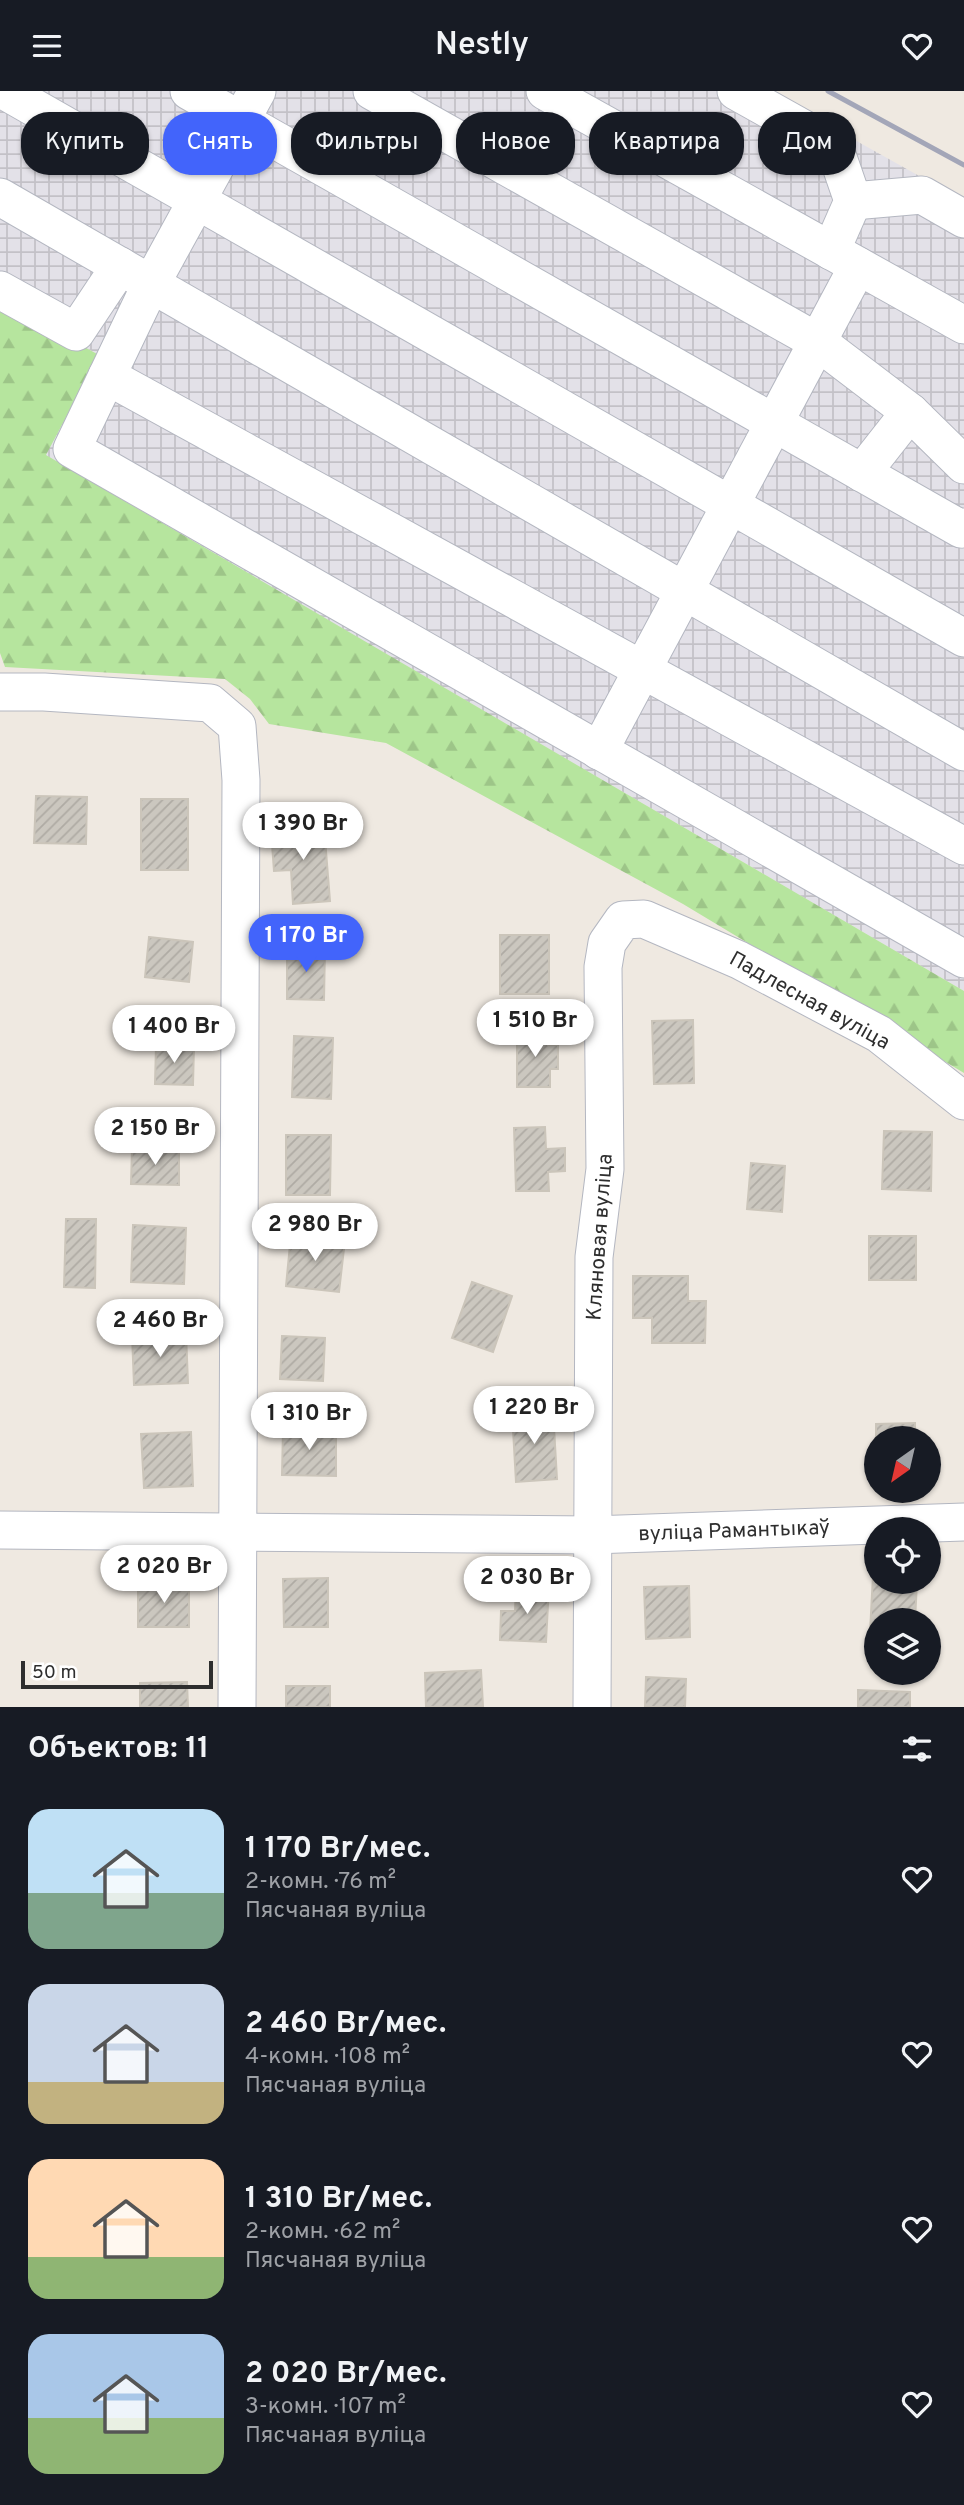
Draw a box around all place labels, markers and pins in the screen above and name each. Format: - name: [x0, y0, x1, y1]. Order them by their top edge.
- pin: 1 390 Br: [231, 803, 375, 862]
- pin: 1 170 Br: [234, 915, 378, 974]
- pin: 1 510 Br: [463, 999, 607, 1059]
- pin: 1 400 Br: [102, 1005, 246, 1065]
- pin: 2 150 Br: [83, 1107, 227, 1167]
- pin: 2 980 Br: [243, 1203, 387, 1263]
- pin: 2 460 Br: [88, 1299, 232, 1359]
- pin: 1 220 Br: [462, 1387, 606, 1446]
- pin: 1 310 Br: [237, 1393, 381, 1452]
- pin: 2 020 Br: [92, 1545, 236, 1605]
- pin: 2 030 Br: [455, 1557, 599, 1616]

